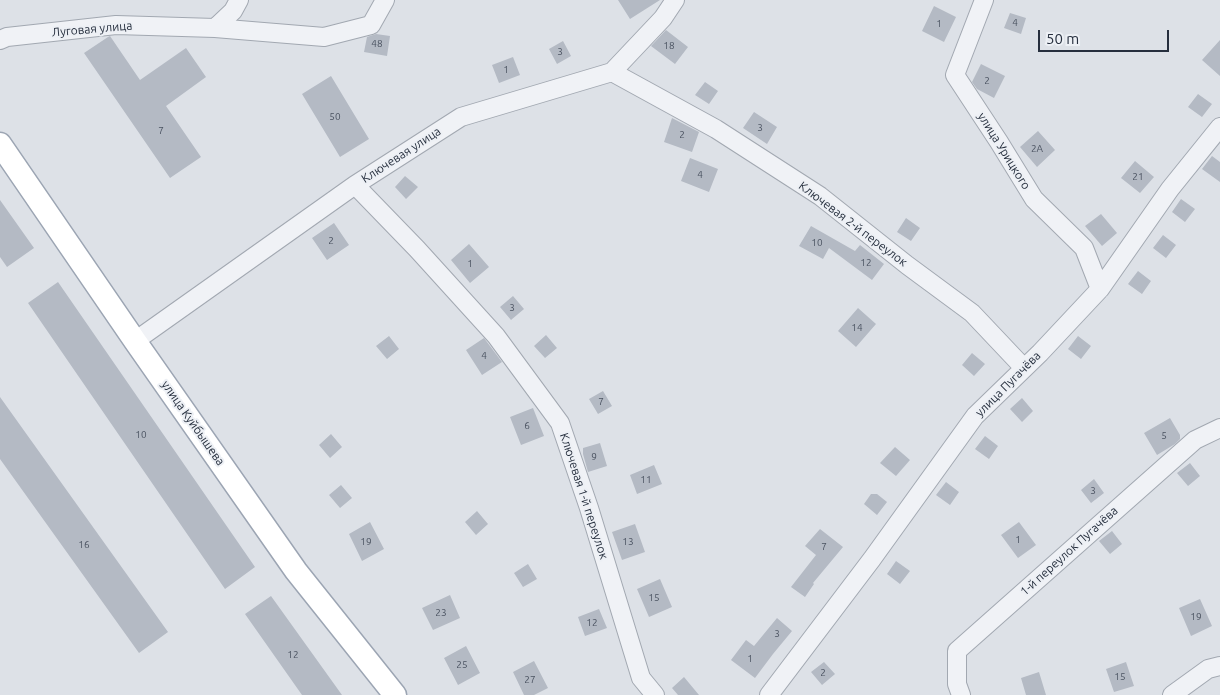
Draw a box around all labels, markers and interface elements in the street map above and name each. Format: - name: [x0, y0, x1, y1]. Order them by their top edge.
- house number: 4: [1012, 17, 1018, 29]
- street label: Луговая улица: [51, 18, 133, 40]
- house number: 1: [936, 18, 942, 30]
- scale bar: [1040, 20, 1171, 52]
- text: 50 m: [1046, 30, 1079, 47]
- house number: 48: [371, 38, 383, 50]
- house number: 18: [663, 40, 675, 52]
- house number: 3: [557, 46, 563, 58]
- house number: 1: [503, 64, 509, 76]
- house number: 2: [984, 75, 990, 87]
- street label: улица Урицкого: [975, 110, 1033, 192]
- house number: 50: [329, 111, 341, 123]
- house number: 3: [757, 122, 763, 134]
- street label: Ключевая улица: [359, 124, 443, 186]
- house number: 7: [158, 125, 164, 137]
- house number: 2: [679, 129, 685, 141]
- house number: 2А: [1031, 143, 1043, 155]
- house number: 4: [697, 169, 703, 181]
- house number: 21: [1132, 171, 1144, 183]
- street label: Ключевая 2-й переулок: [796, 179, 910, 269]
- house number: 2: [328, 235, 334, 247]
- house number: 10: [811, 237, 823, 249]
- house number: 12: [860, 257, 872, 269]
- house number: 1: [467, 258, 473, 270]
- house number: 3: [509, 302, 515, 314]
- house number: 14: [851, 322, 863, 334]
- street label: улица Пугачёва: [972, 348, 1044, 420]
- house number: 4: [481, 350, 487, 362]
- street label: улица Куйбышева: [158, 378, 228, 468]
- house number: 7: [598, 396, 604, 408]
- house number: 6: [524, 420, 530, 432]
- house number: 10: [135, 429, 147, 441]
- house number: 5: [1161, 430, 1167, 442]
- street label: Ключевая 1-й переулок: [557, 431, 611, 561]
- house number: 9: [591, 451, 597, 463]
- house number: 11: [640, 474, 652, 486]
- house number: 3: [1090, 485, 1096, 497]
- street label: 1-й переулок Пугачёва: [1017, 503, 1121, 599]
- house number: 1: [1015, 534, 1021, 546]
- house number: 19: [360, 536, 372, 548]
- house number: 13: [622, 536, 634, 548]
- house number: 16: [78, 539, 90, 551]
- house number: 7: [821, 541, 827, 553]
- house number: 15: [648, 592, 660, 604]
- house number: 23: [435, 607, 447, 619]
- house number: 19: [1190, 611, 1202, 623]
- house number: 12: [586, 617, 598, 629]
- house number: 3: [774, 628, 780, 640]
- house number: 12: [287, 649, 299, 661]
- house number: 1: [747, 653, 753, 665]
- house number: 25: [456, 659, 468, 671]
- house number: 2: [820, 667, 826, 679]
- house number: 15: [1114, 671, 1126, 683]
- house number: 27: [524, 674, 536, 686]

